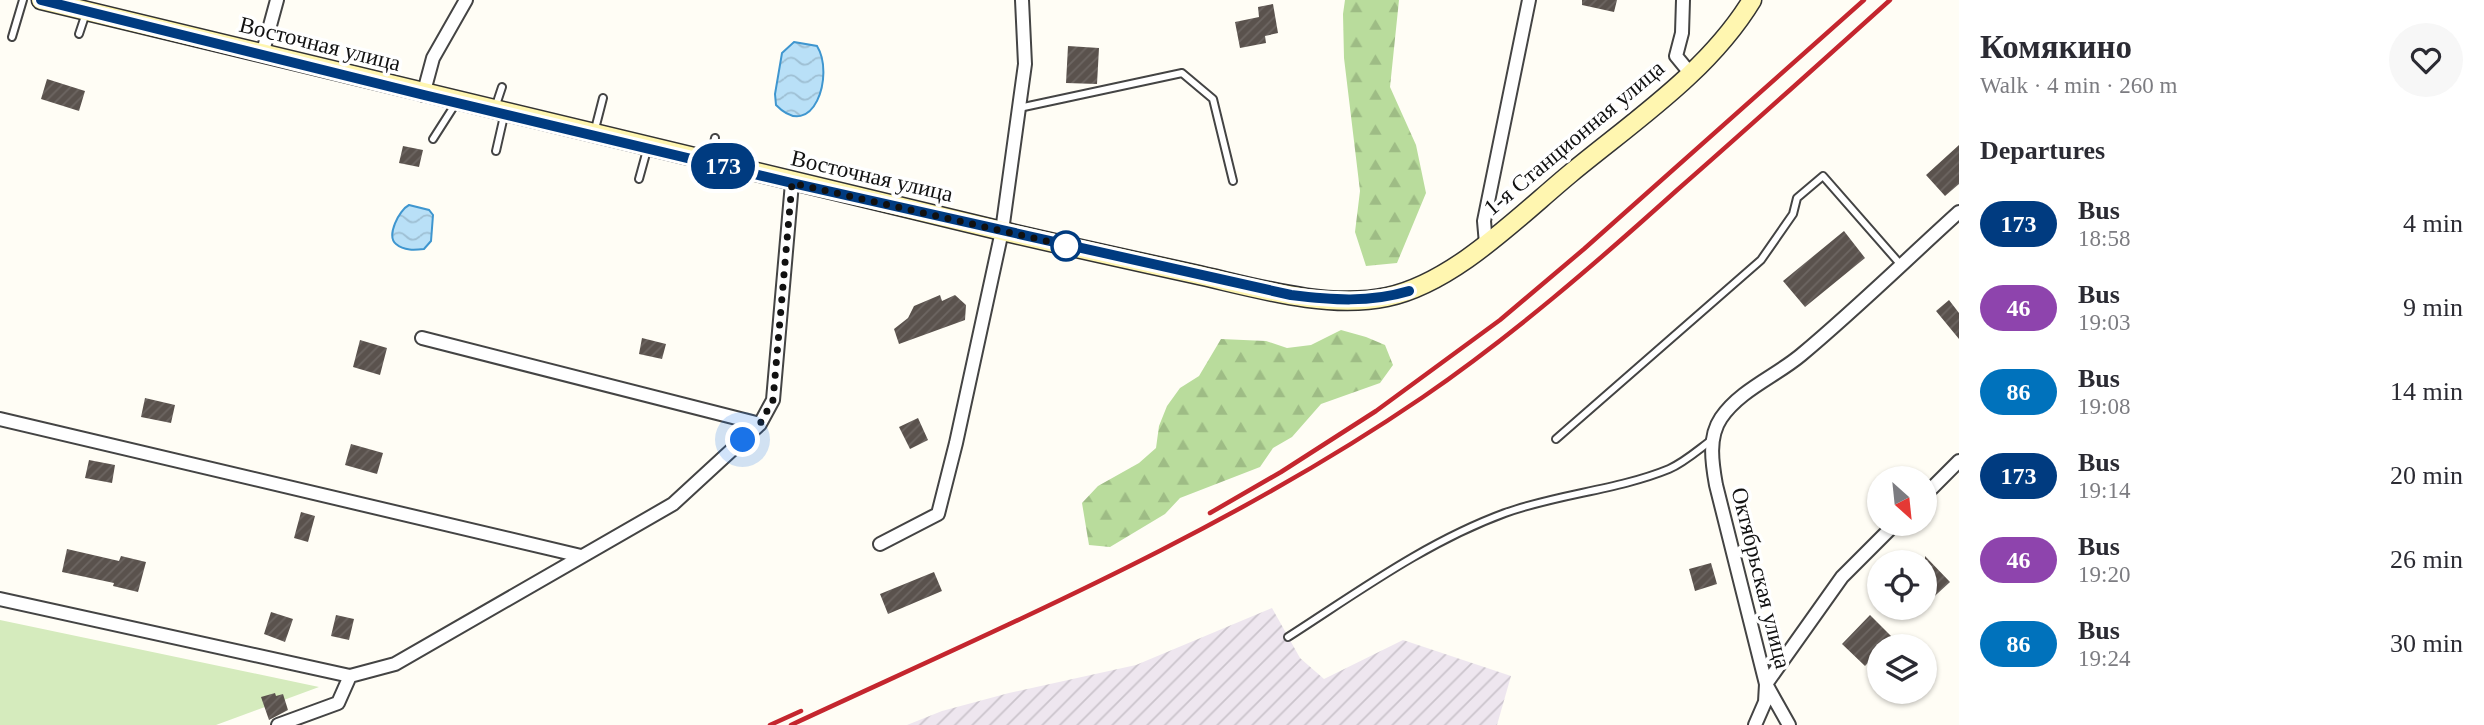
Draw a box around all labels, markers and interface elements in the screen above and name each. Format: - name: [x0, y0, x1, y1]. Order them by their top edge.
- street label: Восточная улица: [237, 12, 403, 76]
- button: heart: [2389, 23, 2463, 97]
- text: Комякино: [1980, 29, 2132, 65]
- street label: 1-я Станционная улица: [1479, 55, 1669, 221]
- text: Walk · 4 min · 260 m: [1980, 73, 2177, 98]
- text: Departures: [1980, 136, 2105, 165]
- line badge: 173: [683, 143, 763, 189]
- street label: Восточная улица: [789, 145, 955, 207]
- text: 173: [705, 153, 741, 179]
- text: Bus: [2078, 196, 2120, 225]
- text: 4 min: [2403, 209, 2463, 238]
- text: 173: [2001, 211, 2037, 237]
- text: 18:58: [2078, 226, 2130, 251]
- unlabelled marker: [1051, 231, 1081, 261]
- text: Bus: [2078, 280, 2120, 309]
- text: 9 min: [2403, 293, 2463, 322]
- text: 46: [2007, 295, 2031, 321]
- text: 19:03: [2078, 310, 2130, 335]
- text: Bus: [2078, 364, 2120, 393]
- text: 14 min: [2390, 377, 2463, 406]
- text: 86: [2007, 379, 2031, 405]
- text: 19:08: [2078, 394, 2130, 419]
- your location: [725, 422, 760, 457]
- text: Bus: [2078, 448, 2120, 477]
- text: 20 min: [2390, 461, 2463, 490]
- text: 173: [2001, 463, 2037, 489]
- north arrow: [1867, 466, 1937, 536]
- map controls: [1867, 466, 1937, 704]
- text: 19:14: [2078, 478, 2130, 503]
- street label: Октябрьская улица: [1726, 485, 1796, 671]
- text: Bus: [2078, 532, 2120, 561]
- text: 26 min: [2390, 545, 2463, 574]
- text: 46: [2007, 547, 2031, 573]
- button: locate: [1867, 550, 1937, 620]
- text: 19:20: [2078, 562, 2130, 587]
- text: Bus: [2078, 616, 2120, 645]
- text: 30 min: [2390, 629, 2463, 658]
- text: 86: [2007, 631, 2031, 657]
- button: layers: [1867, 634, 1937, 704]
- text: 19:24: [2078, 646, 2130, 671]

